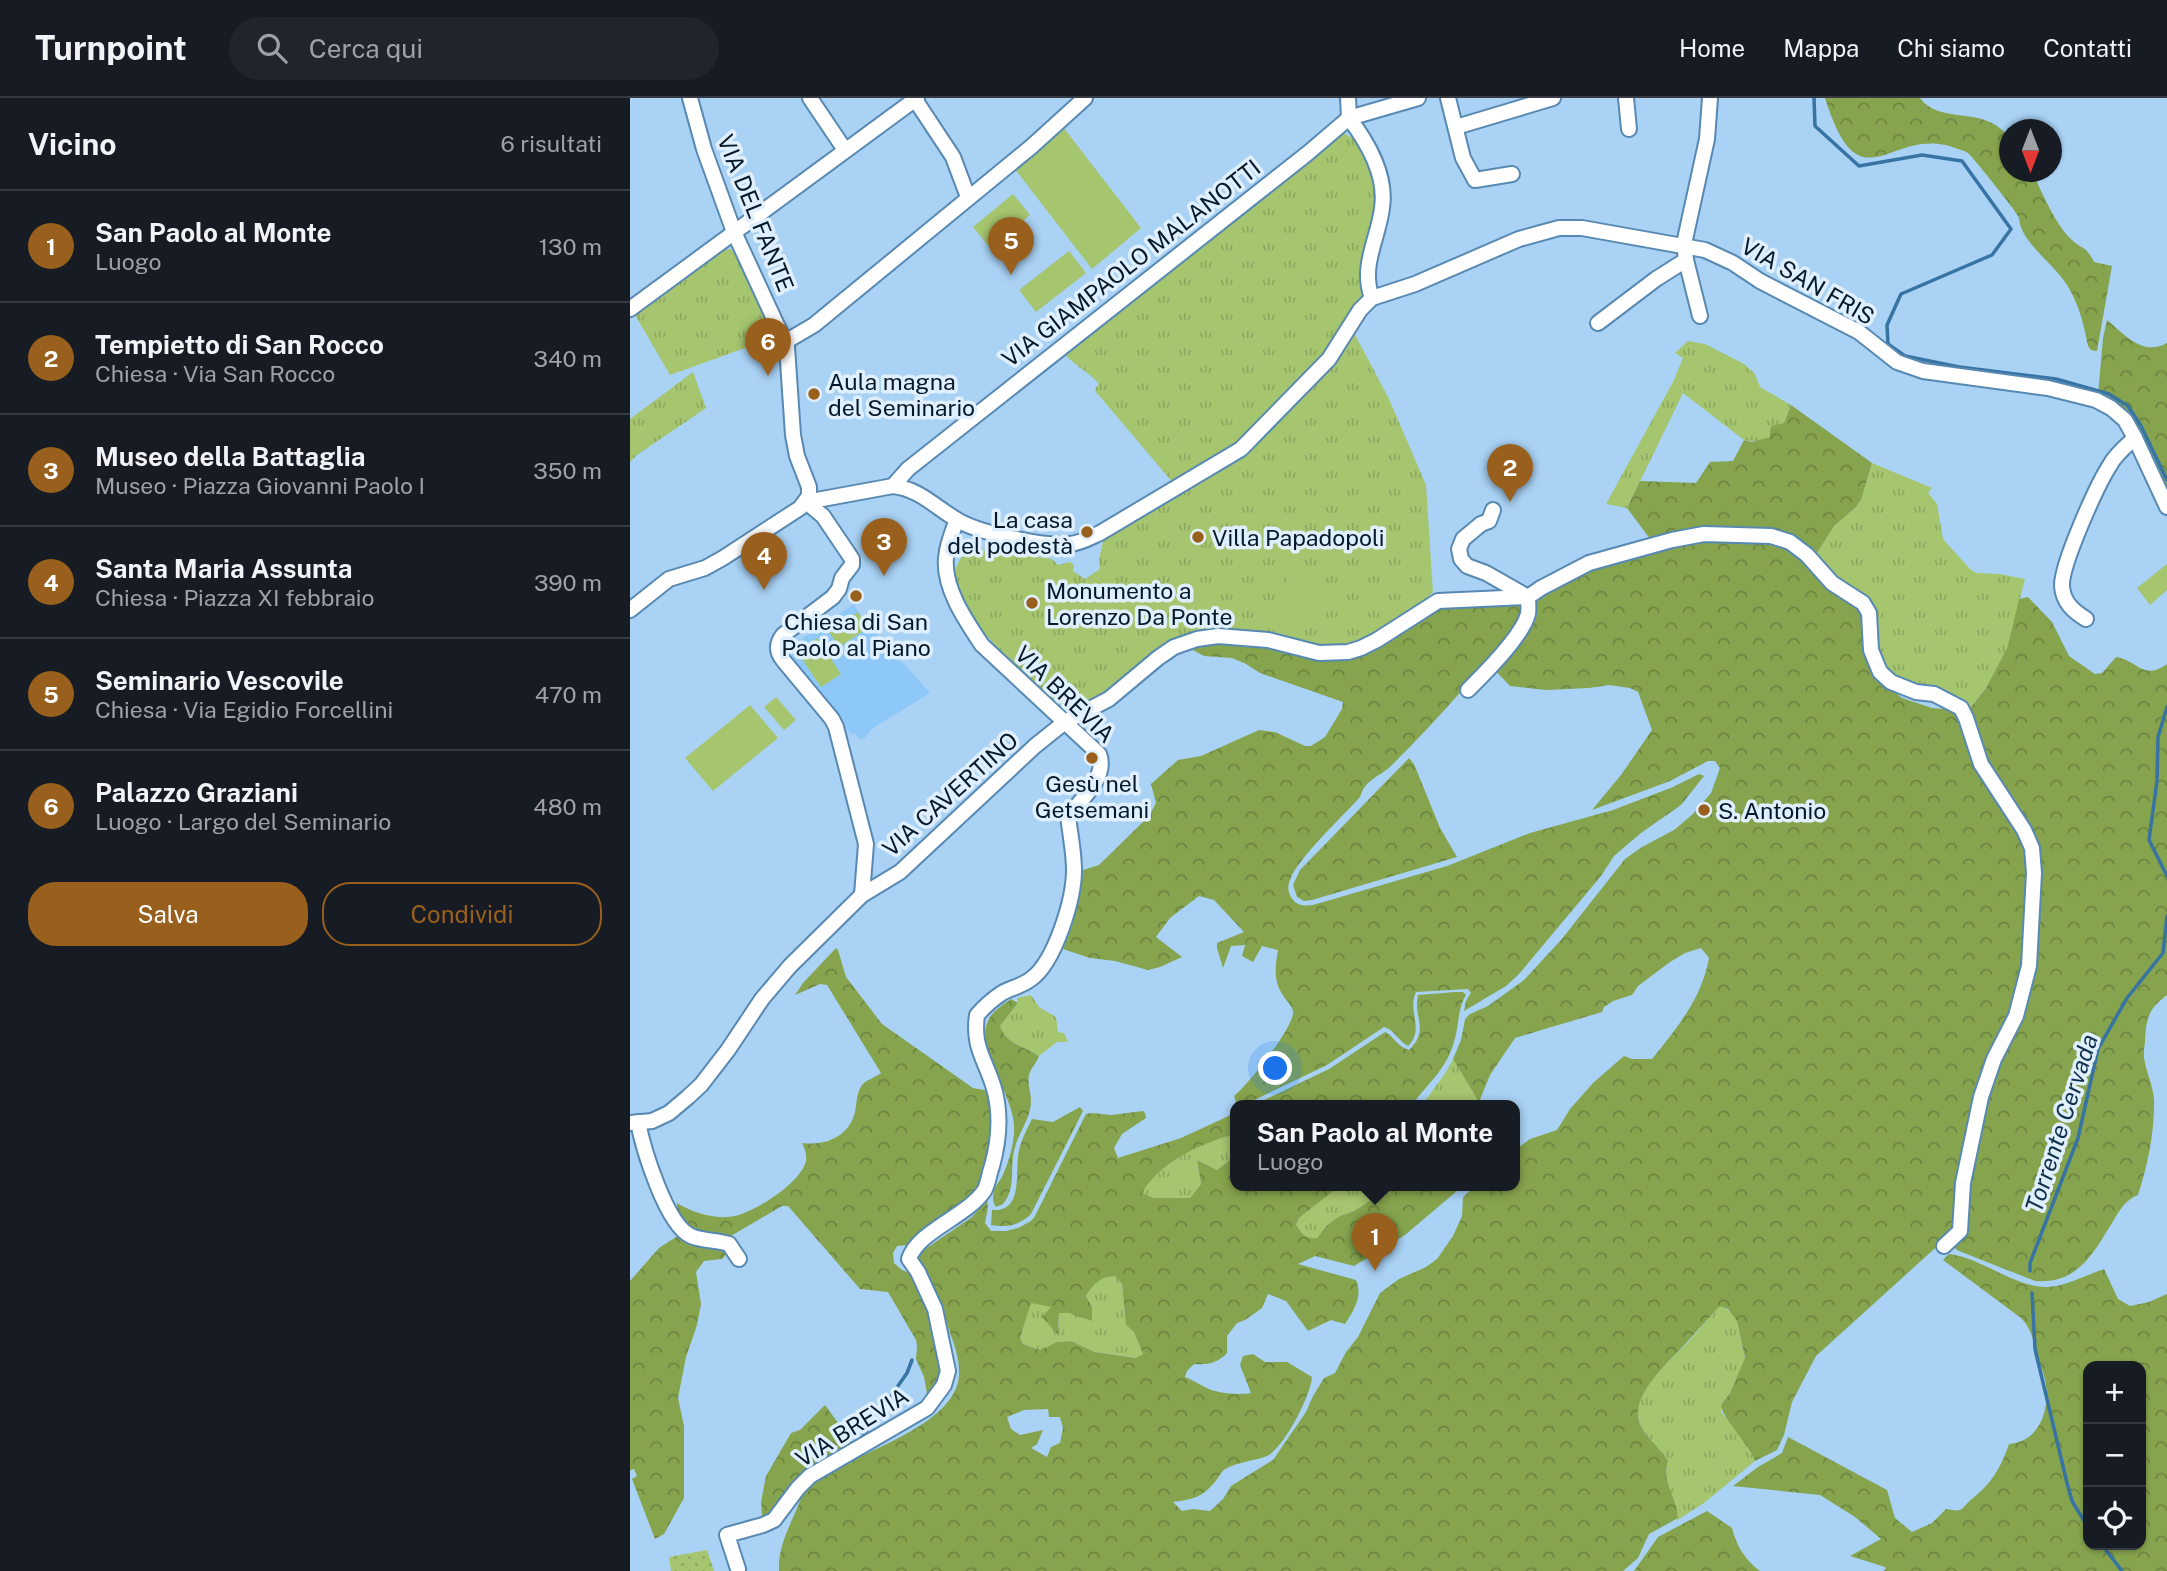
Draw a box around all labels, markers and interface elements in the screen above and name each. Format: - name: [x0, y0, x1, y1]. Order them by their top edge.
- search box: [229, 17, 719, 80]
- text: Turnpoint: [35, 29, 187, 67]
- icon: search: [253, 29, 291, 67]
- text: Cerca qui: [309, 33, 423, 64]
- text: Home: [1679, 34, 1745, 62]
- text: Mappa: [1783, 34, 1859, 62]
- text: Chi siamo: [1897, 34, 2005, 62]
- text: Contatti: [2043, 34, 2132, 62]
- north arrow: [1999, 119, 2062, 182]
- text: Vicino: [28, 126, 117, 162]
- text: 6 risultati: [500, 130, 602, 157]
- street label: VIA DEL FANTE: [712, 131, 800, 295]
- street label: VIA GIAMPAOLO MALANOTTI: [996, 154, 1266, 372]
- text: San Paolo al Monte: [95, 217, 332, 248]
- pin: 5: [988, 217, 1034, 275]
- street label: VIA SAN FRIS: [1737, 232, 1879, 330]
- text: 1: [46, 233, 56, 260]
- text: 130 m: [539, 233, 602, 260]
- text: Luogo: [95, 248, 162, 275]
- pin: 6: [745, 318, 791, 376]
- text: Tempietto di San Rocco: [95, 329, 384, 360]
- text: 2: [44, 345, 58, 372]
- text: 340 m: [534, 345, 602, 372]
- text: Chiesa · Via San Rocco: [95, 360, 335, 387]
- place label: Aula magna del Seminario: [828, 368, 975, 421]
- marker: Aula magna del Seminario: [806, 386, 822, 402]
- text: Museo della Battaglia: [95, 441, 366, 472]
- pin: 2: [1487, 444, 1533, 502]
- text: 3: [43, 457, 59, 484]
- text: 350 m: [533, 457, 602, 484]
- text: Museo · Piazza Giovanni Paolo I: [95, 472, 425, 499]
- place label: La casa del podestà: [947, 506, 1073, 559]
- pin: 3: [861, 518, 907, 576]
- marker: La casa del podestà: [1079, 524, 1095, 540]
- place label: Villa Papadopoli: [1212, 524, 1384, 551]
- marker: Villa Papadopoli: [1190, 529, 1206, 545]
- pin: 4: [741, 532, 787, 590]
- text: Santa Maria Assunta: [95, 553, 353, 584]
- text: 4: [43, 569, 59, 596]
- text: 390 m: [534, 569, 602, 596]
- place label: Monumento a Lorenzo Da Ponte: [1046, 577, 1232, 630]
- text: Chiesa · Piazza XI febbraio: [95, 584, 375, 611]
- marker: Chiesa di San Paolo al Piano: [848, 588, 864, 604]
- marker: Monumento a Lorenzo Da Ponte: [1024, 595, 1040, 611]
- place label: Chiesa di San Paolo al Piano: [781, 608, 931, 661]
- street label: VIA BREVIA: [1010, 640, 1120, 748]
- text: Seminario Vescovile: [95, 665, 344, 696]
- text: 5: [43, 681, 59, 708]
- text: 470 m: [535, 681, 602, 708]
- text: Chiesa · Via Egidio Forcellini: [95, 696, 393, 723]
- street label: VIA CAVERTINO: [877, 726, 1023, 862]
- marker: Gesù nel Getsemani: [1084, 750, 1100, 766]
- place label: Gesù nel Getsemani: [1035, 770, 1149, 823]
- text: Palazzo Graziani: [95, 777, 298, 808]
- text: 6: [43, 793, 59, 820]
- text: 480 m: [533, 793, 602, 820]
- place label: S. Antonio: [1718, 797, 1826, 824]
- marker: S. Antonio: [1696, 802, 1712, 818]
- text: Luogo · Largo del Seminario: [95, 808, 391, 835]
- button: Salva: [28, 882, 308, 946]
- button: Condividi: [322, 882, 602, 946]
- water label: Torrente Cervada: [2019, 1031, 2103, 1215]
- your location: [1258, 1051, 1292, 1085]
- popup: [1230, 1100, 1520, 1191]
- text: San Paolo al Monte: [1257, 1117, 1493, 1148]
- text: Luogo: [1257, 1148, 1323, 1175]
- pin: 1: [1352, 1213, 1398, 1271]
- map controls: [2083, 1361, 2146, 1550]
- button: +: [2083, 1361, 2146, 1424]
- street label: VIA BREVIA: [791, 1382, 913, 1472]
- button: −: [2083, 1424, 2146, 1487]
- button: locate: [2083, 1487, 2146, 1550]

